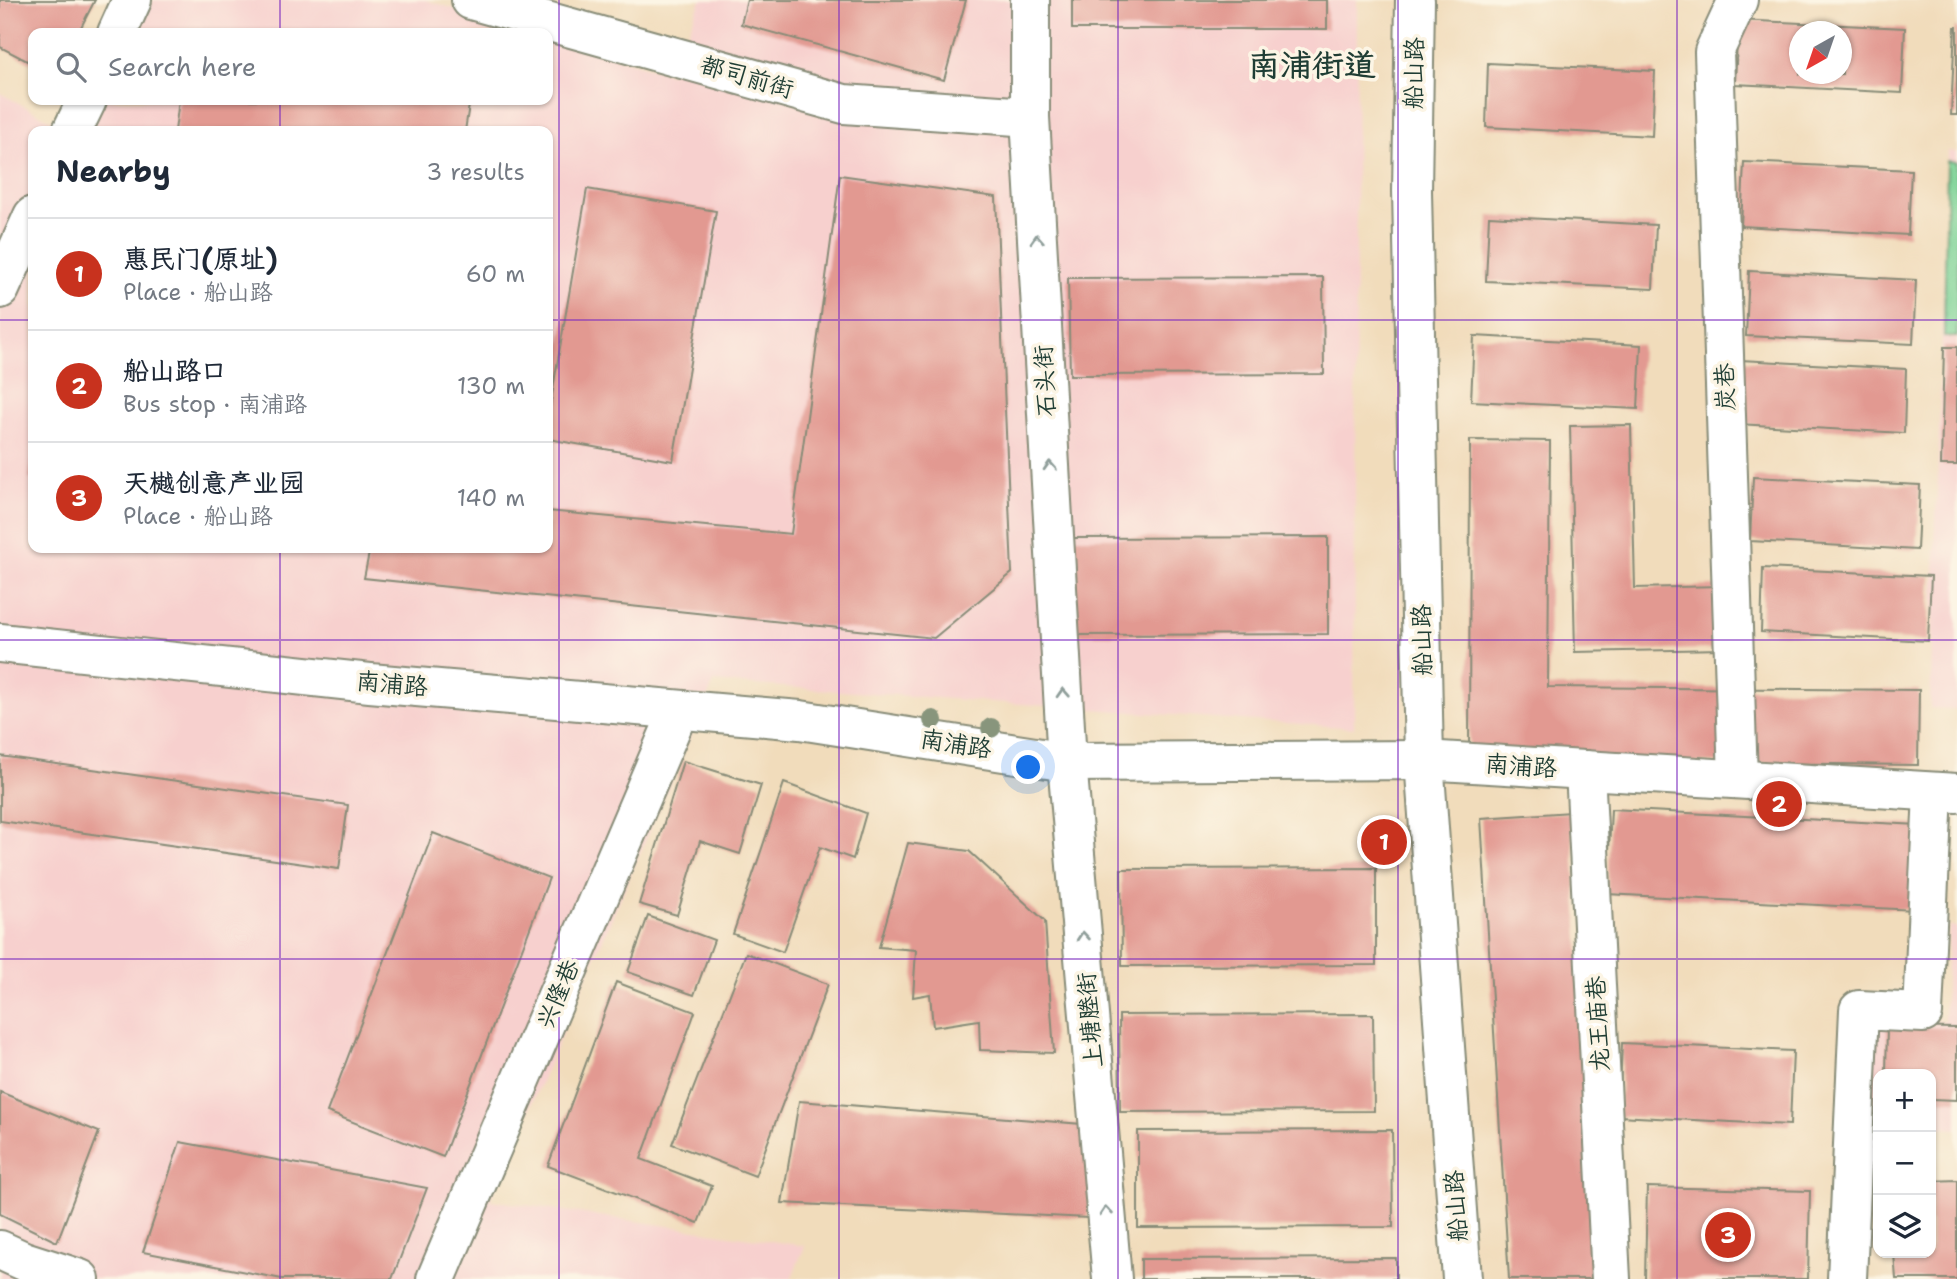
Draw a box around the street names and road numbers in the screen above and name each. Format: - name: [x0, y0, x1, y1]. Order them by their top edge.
- street label: 船山路: [1397, 37, 1431, 109]
- street label: 都司前街: [696, 48, 798, 106]
- street label: 石头街: [1027, 344, 1063, 418]
- street label: 炭巷: [1708, 362, 1742, 412]
- street label: 船山路: [1405, 604, 1439, 676]
- street label: 南浦路: [355, 665, 429, 703]
- street label: 南浦路: [918, 723, 994, 765]
- street label: 南浦路: [1484, 748, 1558, 784]
- street label: 兴隆巷: [529, 955, 587, 1033]
- street label: 上塘塍街: [1070, 971, 1110, 1069]
- street label: 龙王庙巷: [1580, 975, 1616, 1073]
- street label: 船山路: [1438, 1169, 1474, 1243]

